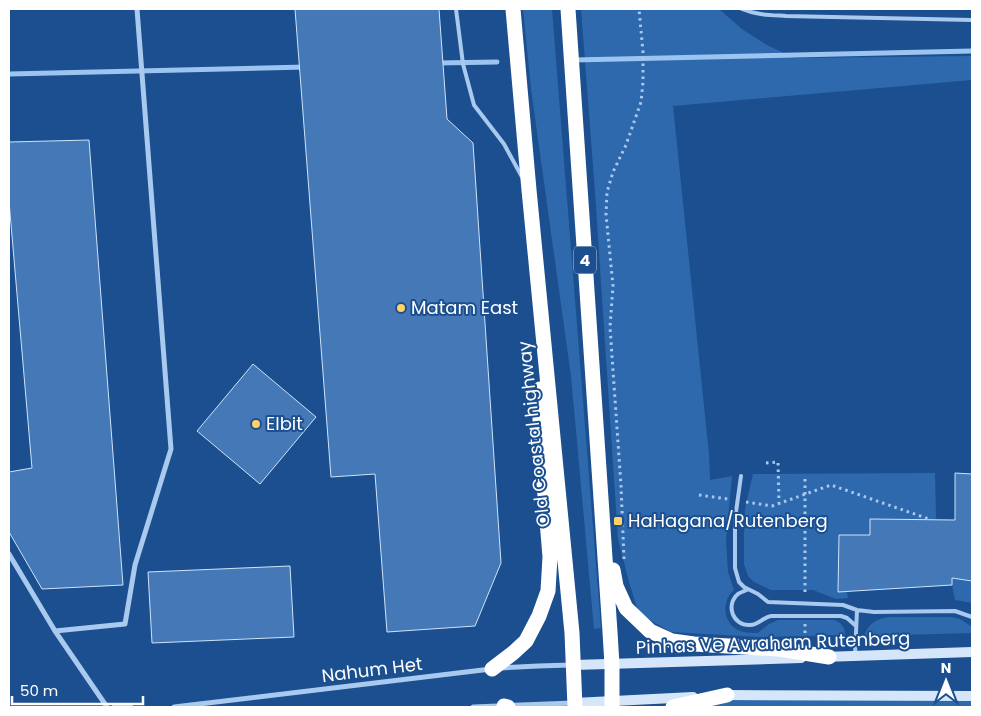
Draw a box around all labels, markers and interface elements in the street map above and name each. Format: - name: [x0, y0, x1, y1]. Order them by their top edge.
- road number: 4: [574, 246, 596, 274]
- place label: Matam East: [411, 295, 518, 320]
- marker: Matam East: [395, 302, 407, 314]
- street label: Old Coastal highway: [511, 340, 556, 528]
- place label: Elbit: [266, 411, 303, 436]
- marker: Elbit: [250, 418, 262, 430]
- place label: HaHagana/Rutenberg: [628, 508, 828, 533]
- marker: HaHagana/Rutenberg: [612, 515, 624, 527]
- street label: Pinhas Ve Avraham Rutenberg: [635, 625, 911, 660]
- street label: Nahum Het: [320, 651, 424, 688]
- north arrow: [921, 656, 971, 706]
- text: N: [941, 658, 951, 678]
- scale bar: [12, 674, 144, 706]
- text: 50 m: [20, 680, 58, 701]

